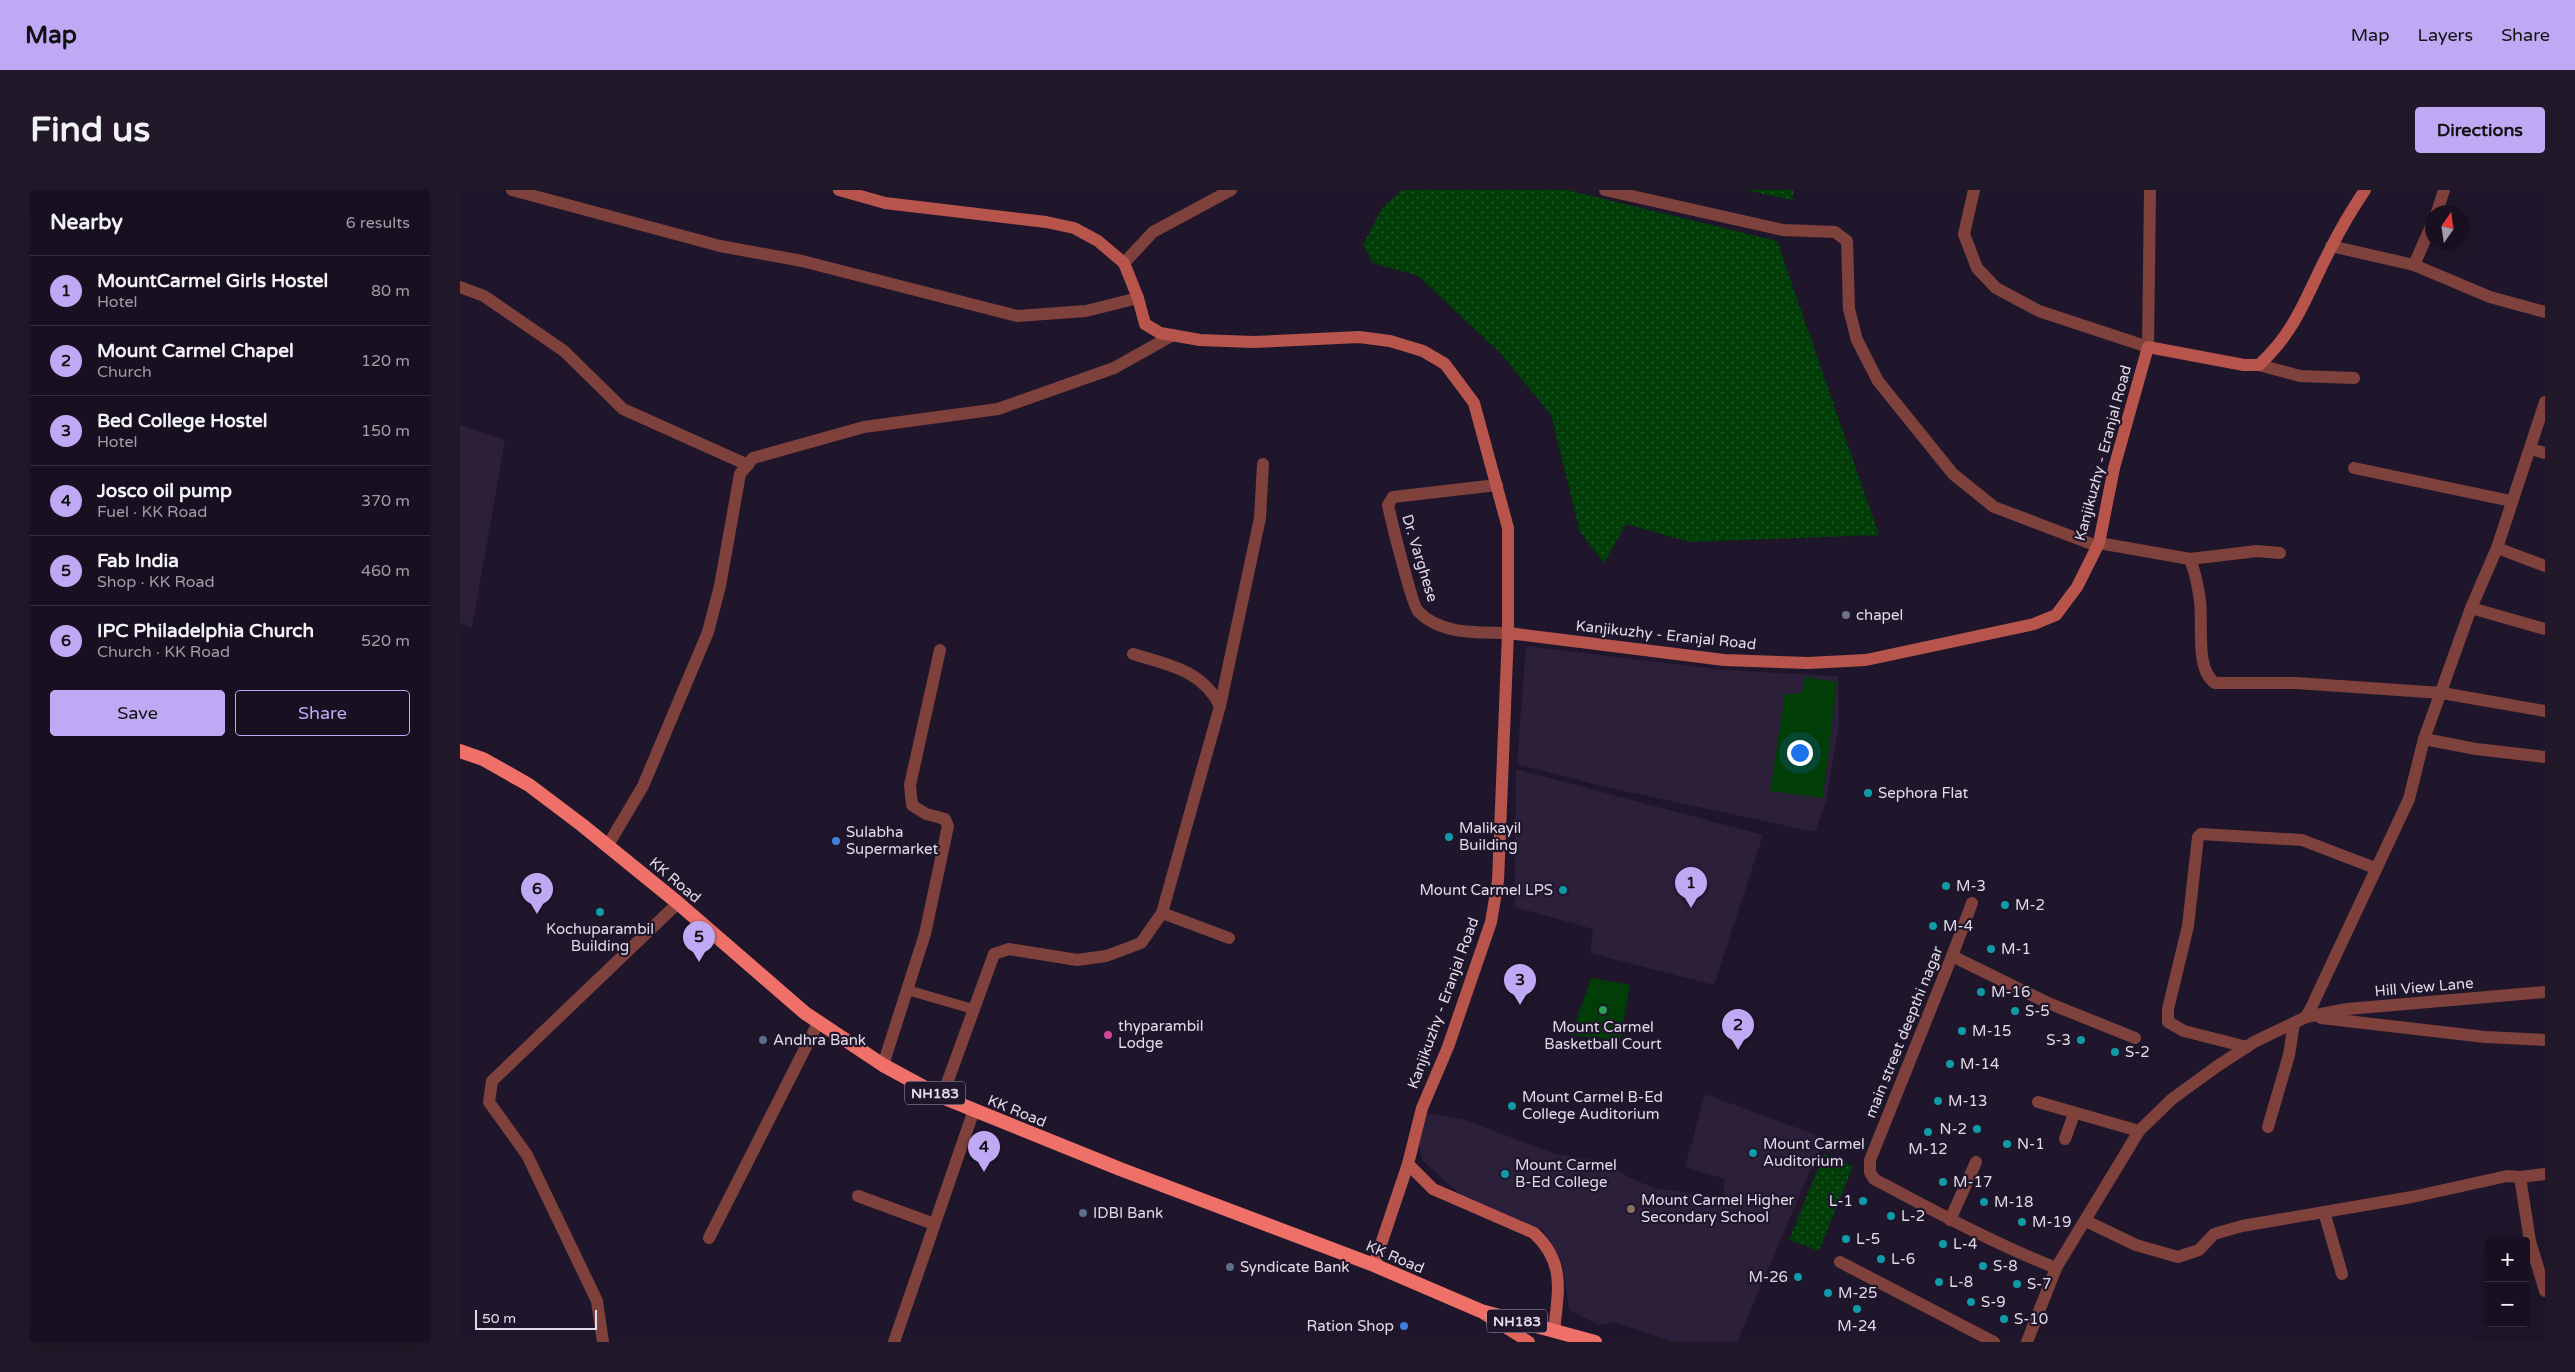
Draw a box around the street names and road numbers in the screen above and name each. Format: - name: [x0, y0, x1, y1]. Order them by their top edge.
- street label: Kanjikuzhy - Eranjal Road: [2071, 363, 2135, 543]
- street label: Dr. Varghese: [1398, 512, 1442, 604]
- street label: Kanjikuzhy - Eranjal Road: [1575, 617, 1757, 653]
- street label: KK Road: [646, 853, 704, 907]
- street label: Kanjikuzhy - Eranjal Road: [1404, 915, 1482, 1091]
- street label: main street deepthi nagar: [1861, 943, 1947, 1120]
- street label: Hill View Lane: [2374, 974, 2474, 1000]
- road number: NH183: [905, 1081, 965, 1104]
- street label: KK Road: [985, 1091, 1049, 1131]
- street label: KK Road: [1363, 1237, 1427, 1277]
- road number: NH183: [1487, 1310, 1547, 1332]

